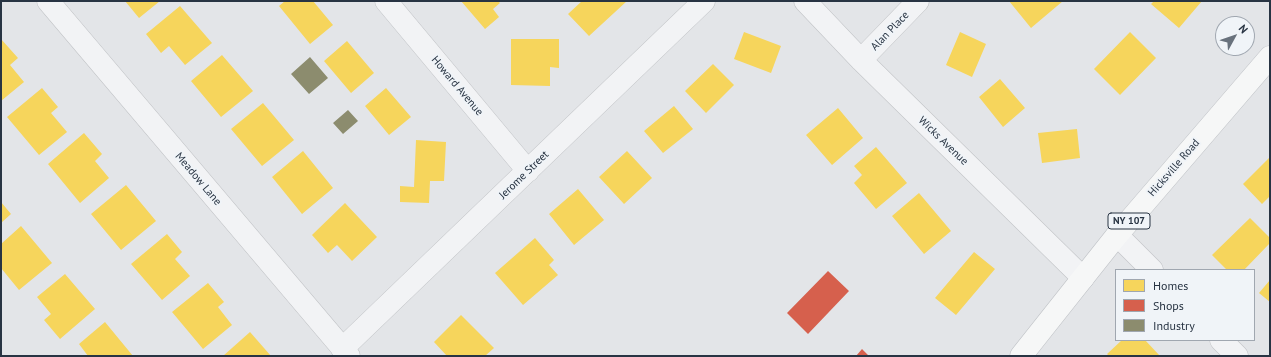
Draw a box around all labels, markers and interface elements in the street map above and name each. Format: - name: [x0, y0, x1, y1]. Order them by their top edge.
- street label: Alan Place: [868, 9, 912, 53]
- north arrow: [1215, 16, 1255, 56]
- text: N: [1236, 22, 1251, 36]
- street label: Howard Avenue: [428, 54, 486, 118]
- street label: Wicks Avenue: [915, 114, 971, 168]
- street label: Hicksville Road: [1146, 137, 1202, 199]
- street label: Jerome Street: [496, 148, 552, 202]
- street label: Meadow Lane: [172, 150, 224, 208]
- road number: NY 107: [1108, 213, 1150, 229]
- legend: [1115, 269, 1255, 341]
- text: Homes: [1153, 278, 1188, 293]
- text: Shops: [1153, 298, 1184, 313]
- text: Industry: [1153, 318, 1195, 333]

